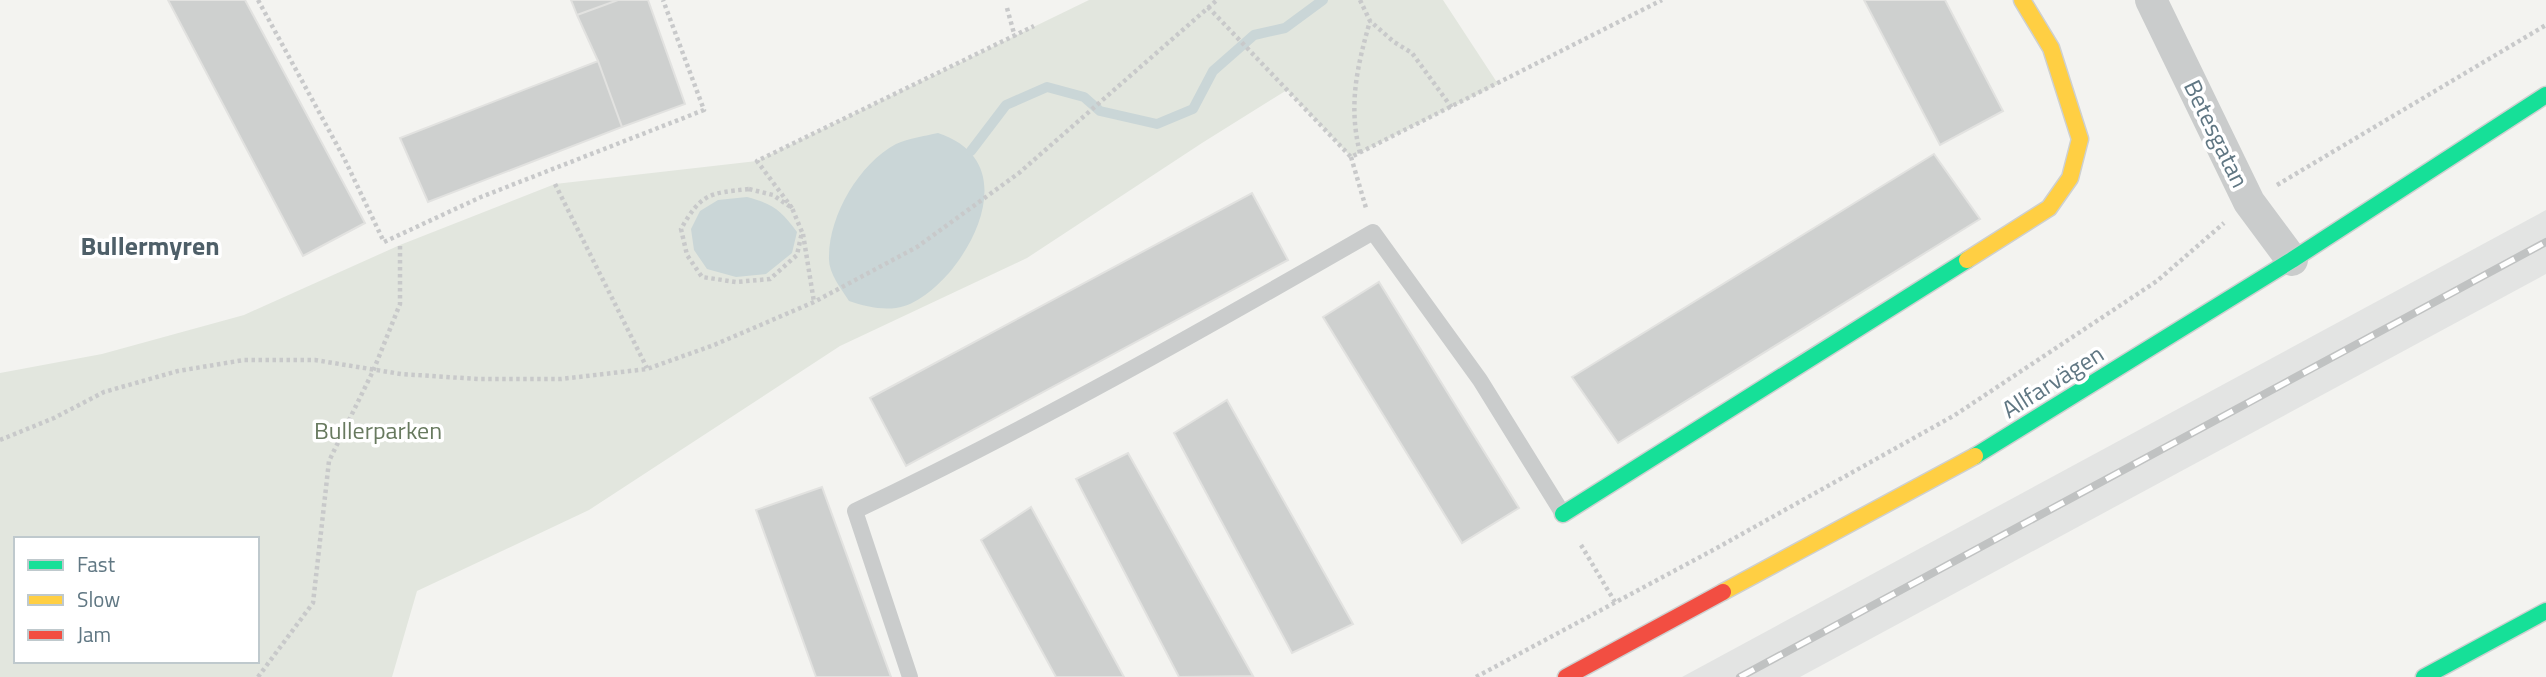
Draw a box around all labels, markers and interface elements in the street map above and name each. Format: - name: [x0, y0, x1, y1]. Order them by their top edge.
- street label: Betesgatan: [2175, 73, 2259, 194]
- district label: Bullermyren: [80, 226, 220, 265]
- street label: Allfarvägen: [1994, 336, 2111, 427]
- park label: Bullerparken: [314, 412, 442, 448]
- legend: [14, 537, 259, 663]
- text: Fast: [77, 548, 116, 580]
- text: Slow: [77, 583, 120, 615]
- text: Jam: [77, 618, 111, 650]

